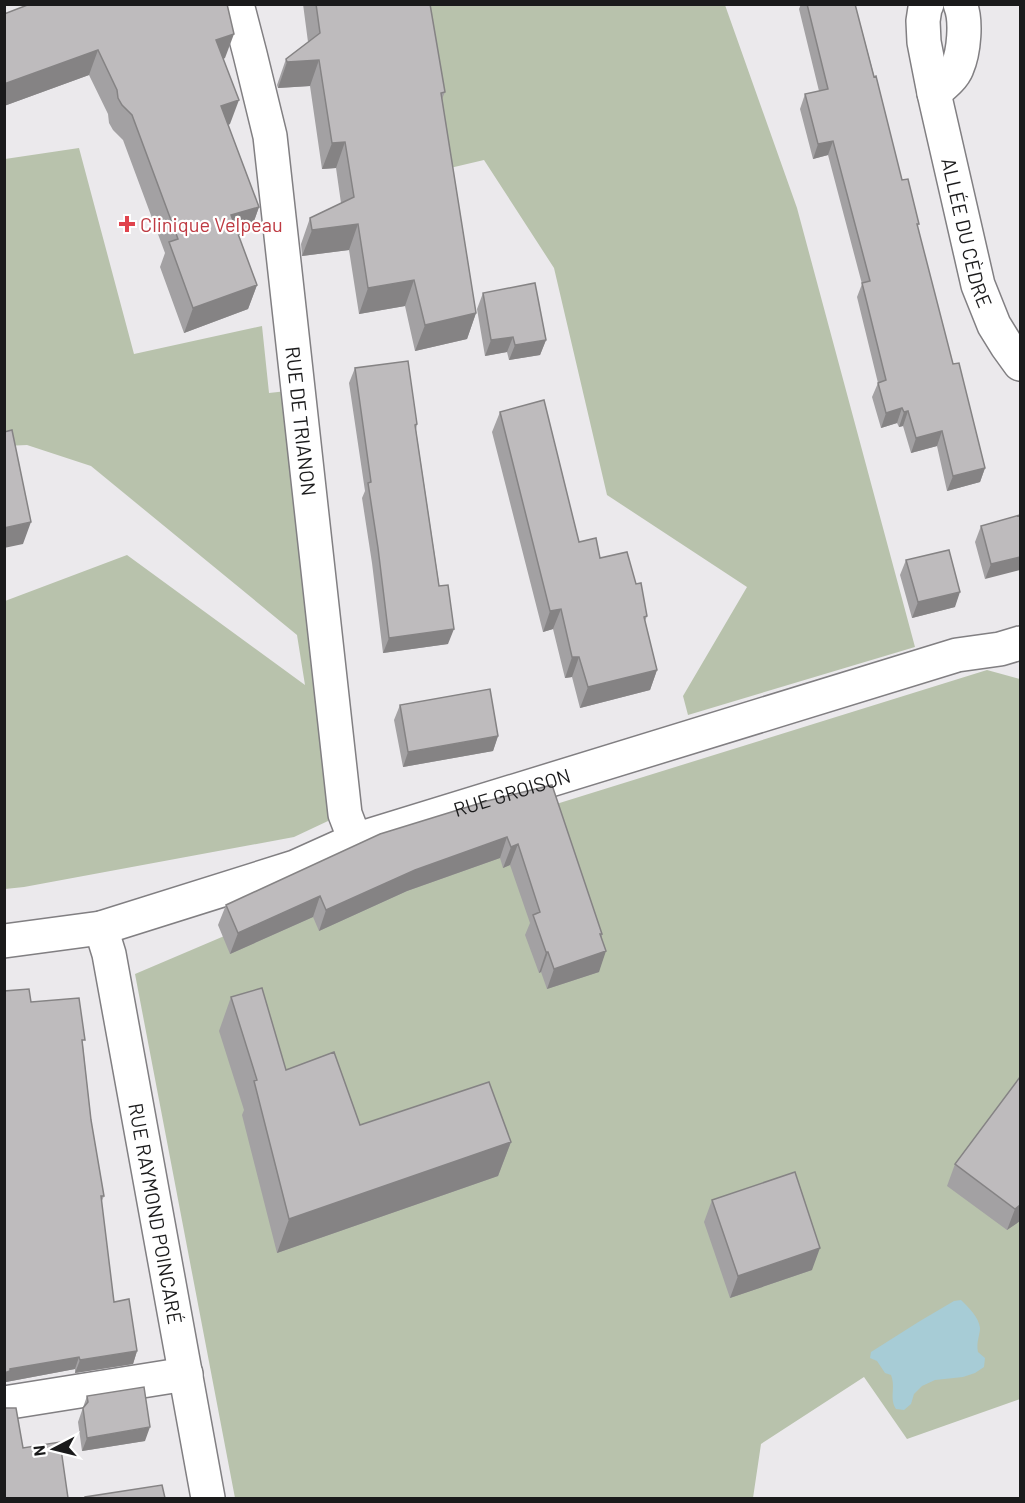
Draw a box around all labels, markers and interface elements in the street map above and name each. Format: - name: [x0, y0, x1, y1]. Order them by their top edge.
- street label: ALLÉE DU CÈDRE: [937, 155, 998, 311]
- place label: Clinique Velpeau: [140, 212, 283, 236]
- marker: Clinique Velpeau: [118, 215, 136, 233]
- street label: RUE DE TRIANON: [281, 345, 322, 497]
- street label: RUE GROISON: [450, 763, 573, 821]
- street label: RUE RAYMOND POINCARÉ: [124, 1101, 188, 1326]
- north arrow: [24, 1419, 84, 1479]
- text: N: [29, 1444, 49, 1457]

